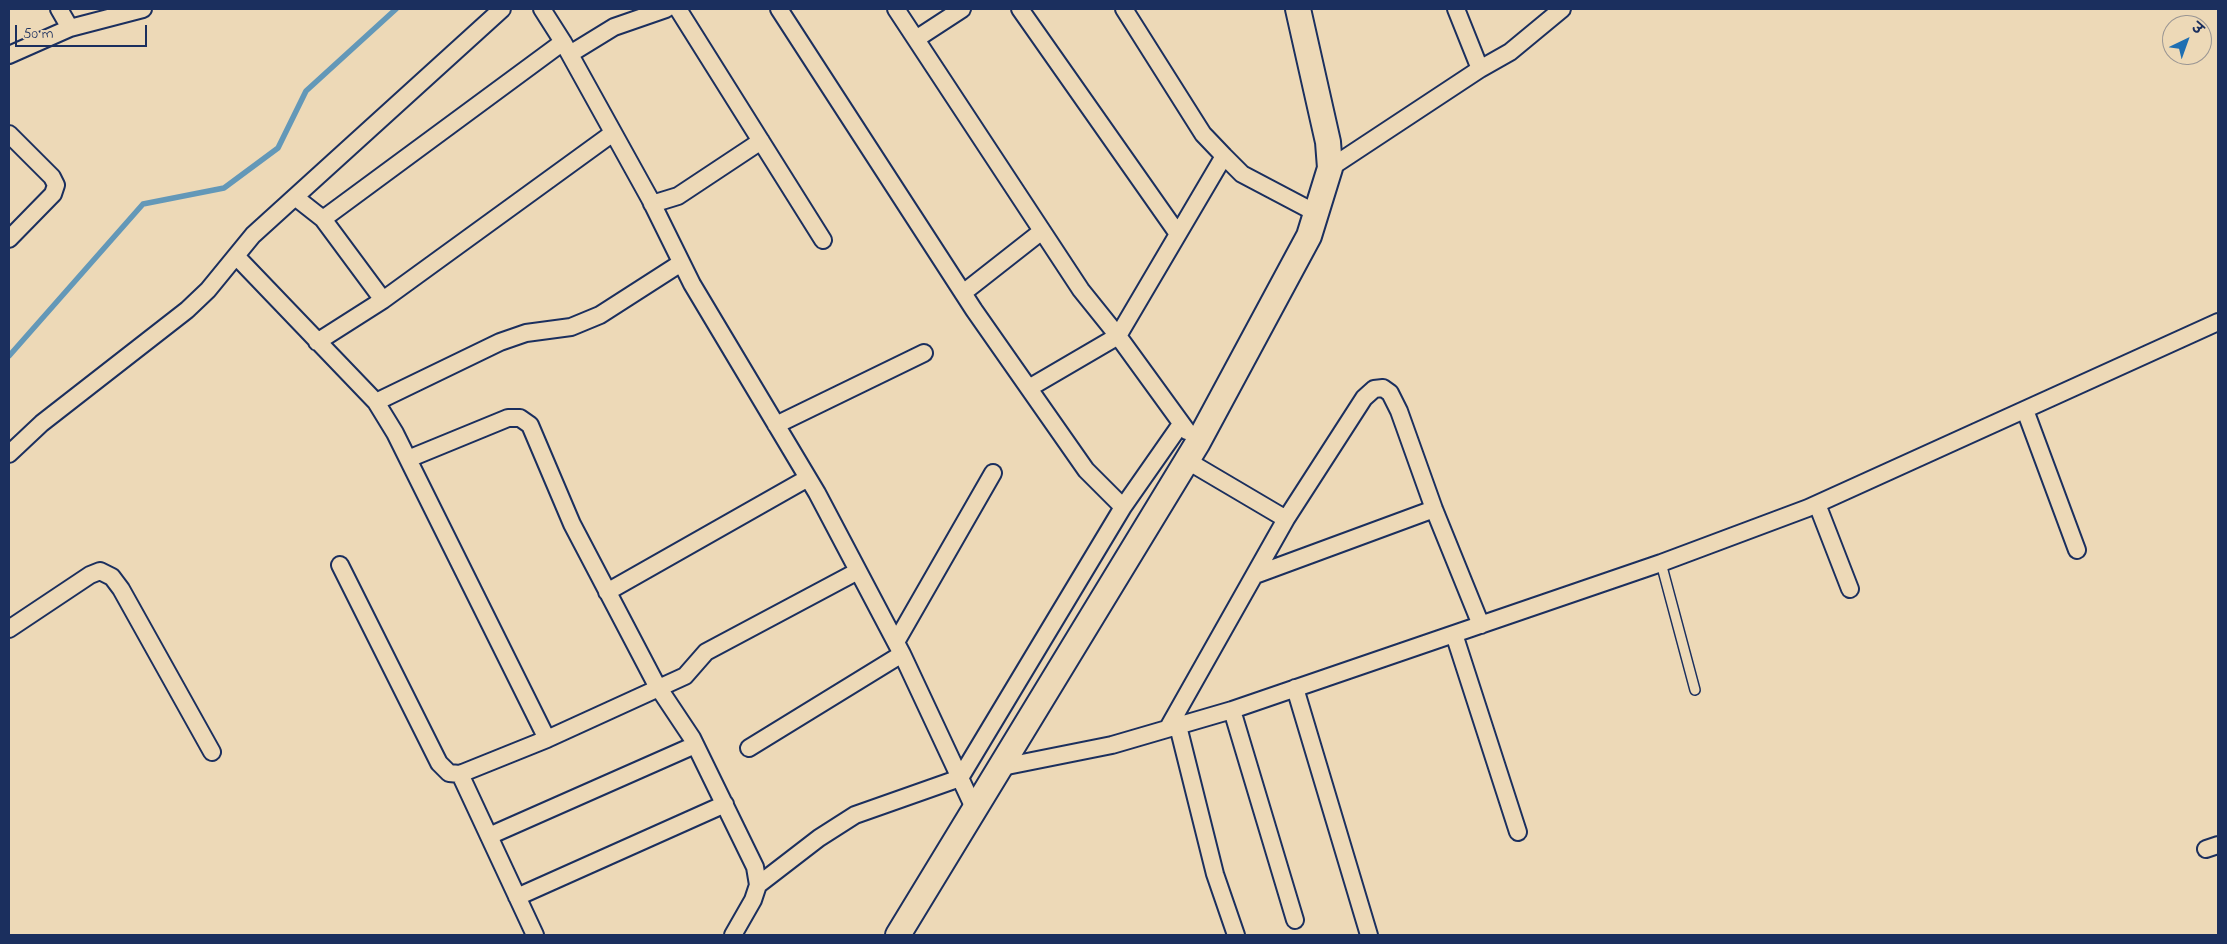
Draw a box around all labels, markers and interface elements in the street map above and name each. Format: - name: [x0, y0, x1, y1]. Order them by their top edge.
- scale bar: [18, 15, 150, 47]
- north arrow: [2162, 15, 2212, 65]
- text: उ: [2186, 18, 2207, 40]
- text: 50 m: [23, 23, 53, 45]

